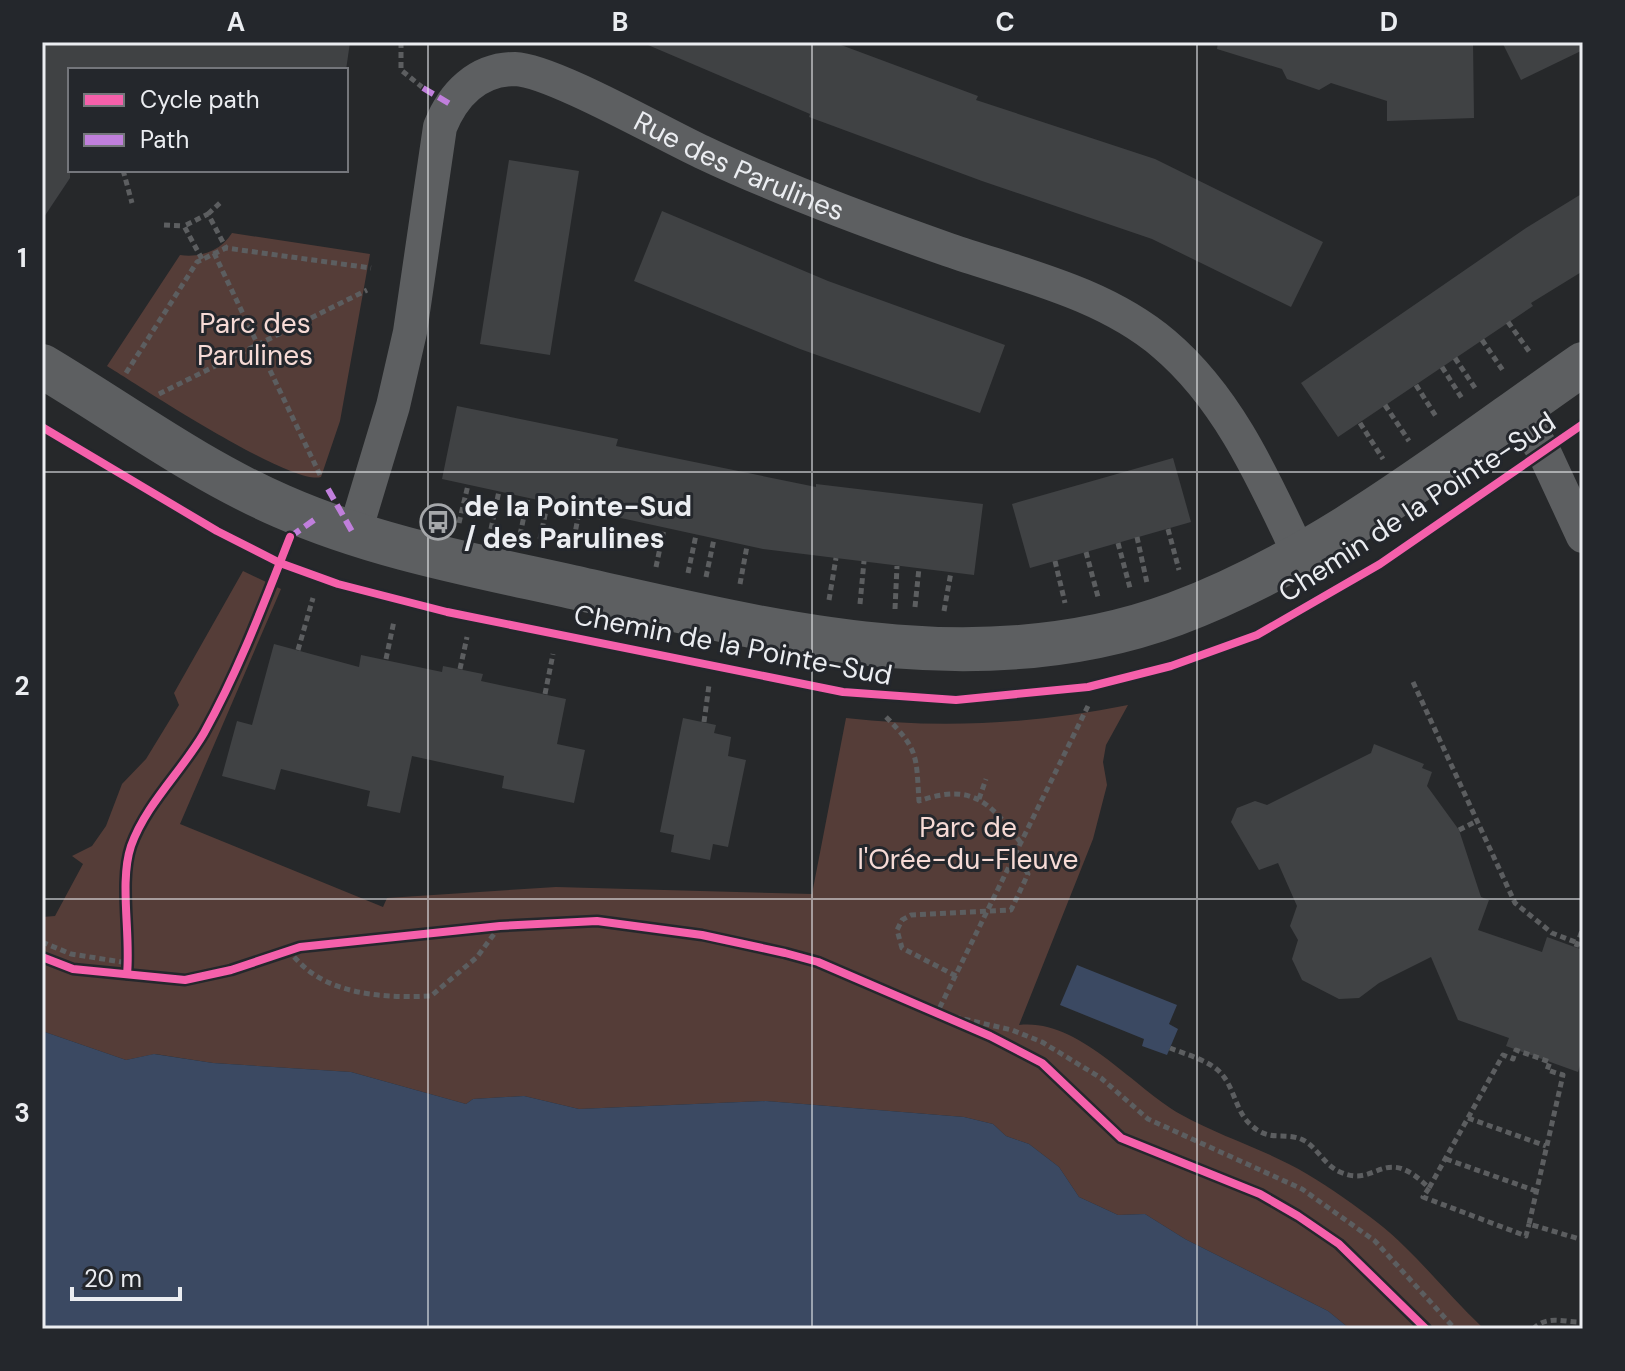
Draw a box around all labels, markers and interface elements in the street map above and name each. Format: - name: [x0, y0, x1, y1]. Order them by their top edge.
- text: A: [227, 5, 245, 39]
- text: B: [612, 5, 628, 39]
- text: C: [995, 5, 1015, 39]
- text: D: [1380, 5, 1398, 39]
- legend: [68, 68, 348, 172]
- text: Cycle path: [140, 84, 259, 115]
- street label: Rue des Parulines: [628, 102, 850, 229]
- text: Path: [140, 124, 189, 155]
- text: 1: [17, 241, 27, 275]
- park label: Parc des Parulines: [197, 305, 313, 374]
- street label: Chemin de la Pointe-Sud: [1271, 403, 1563, 611]
- place label: de la Pointe-Sud / des Parulines: [464, 488, 692, 557]
- bus stop icon: de la Pointe-Sud / des Parulines: [419, 503, 457, 541]
- street label: Chemin de la Pointe-Sud: [571, 596, 895, 694]
- text: 2: [14, 669, 30, 703]
- park label: Parc de l'Orée-du-Fleuve: [857, 809, 1079, 878]
- text: 3: [14, 1096, 30, 1130]
- scale bar: [72, 1251, 180, 1301]
- text: 20 m: [84, 1263, 142, 1294]

